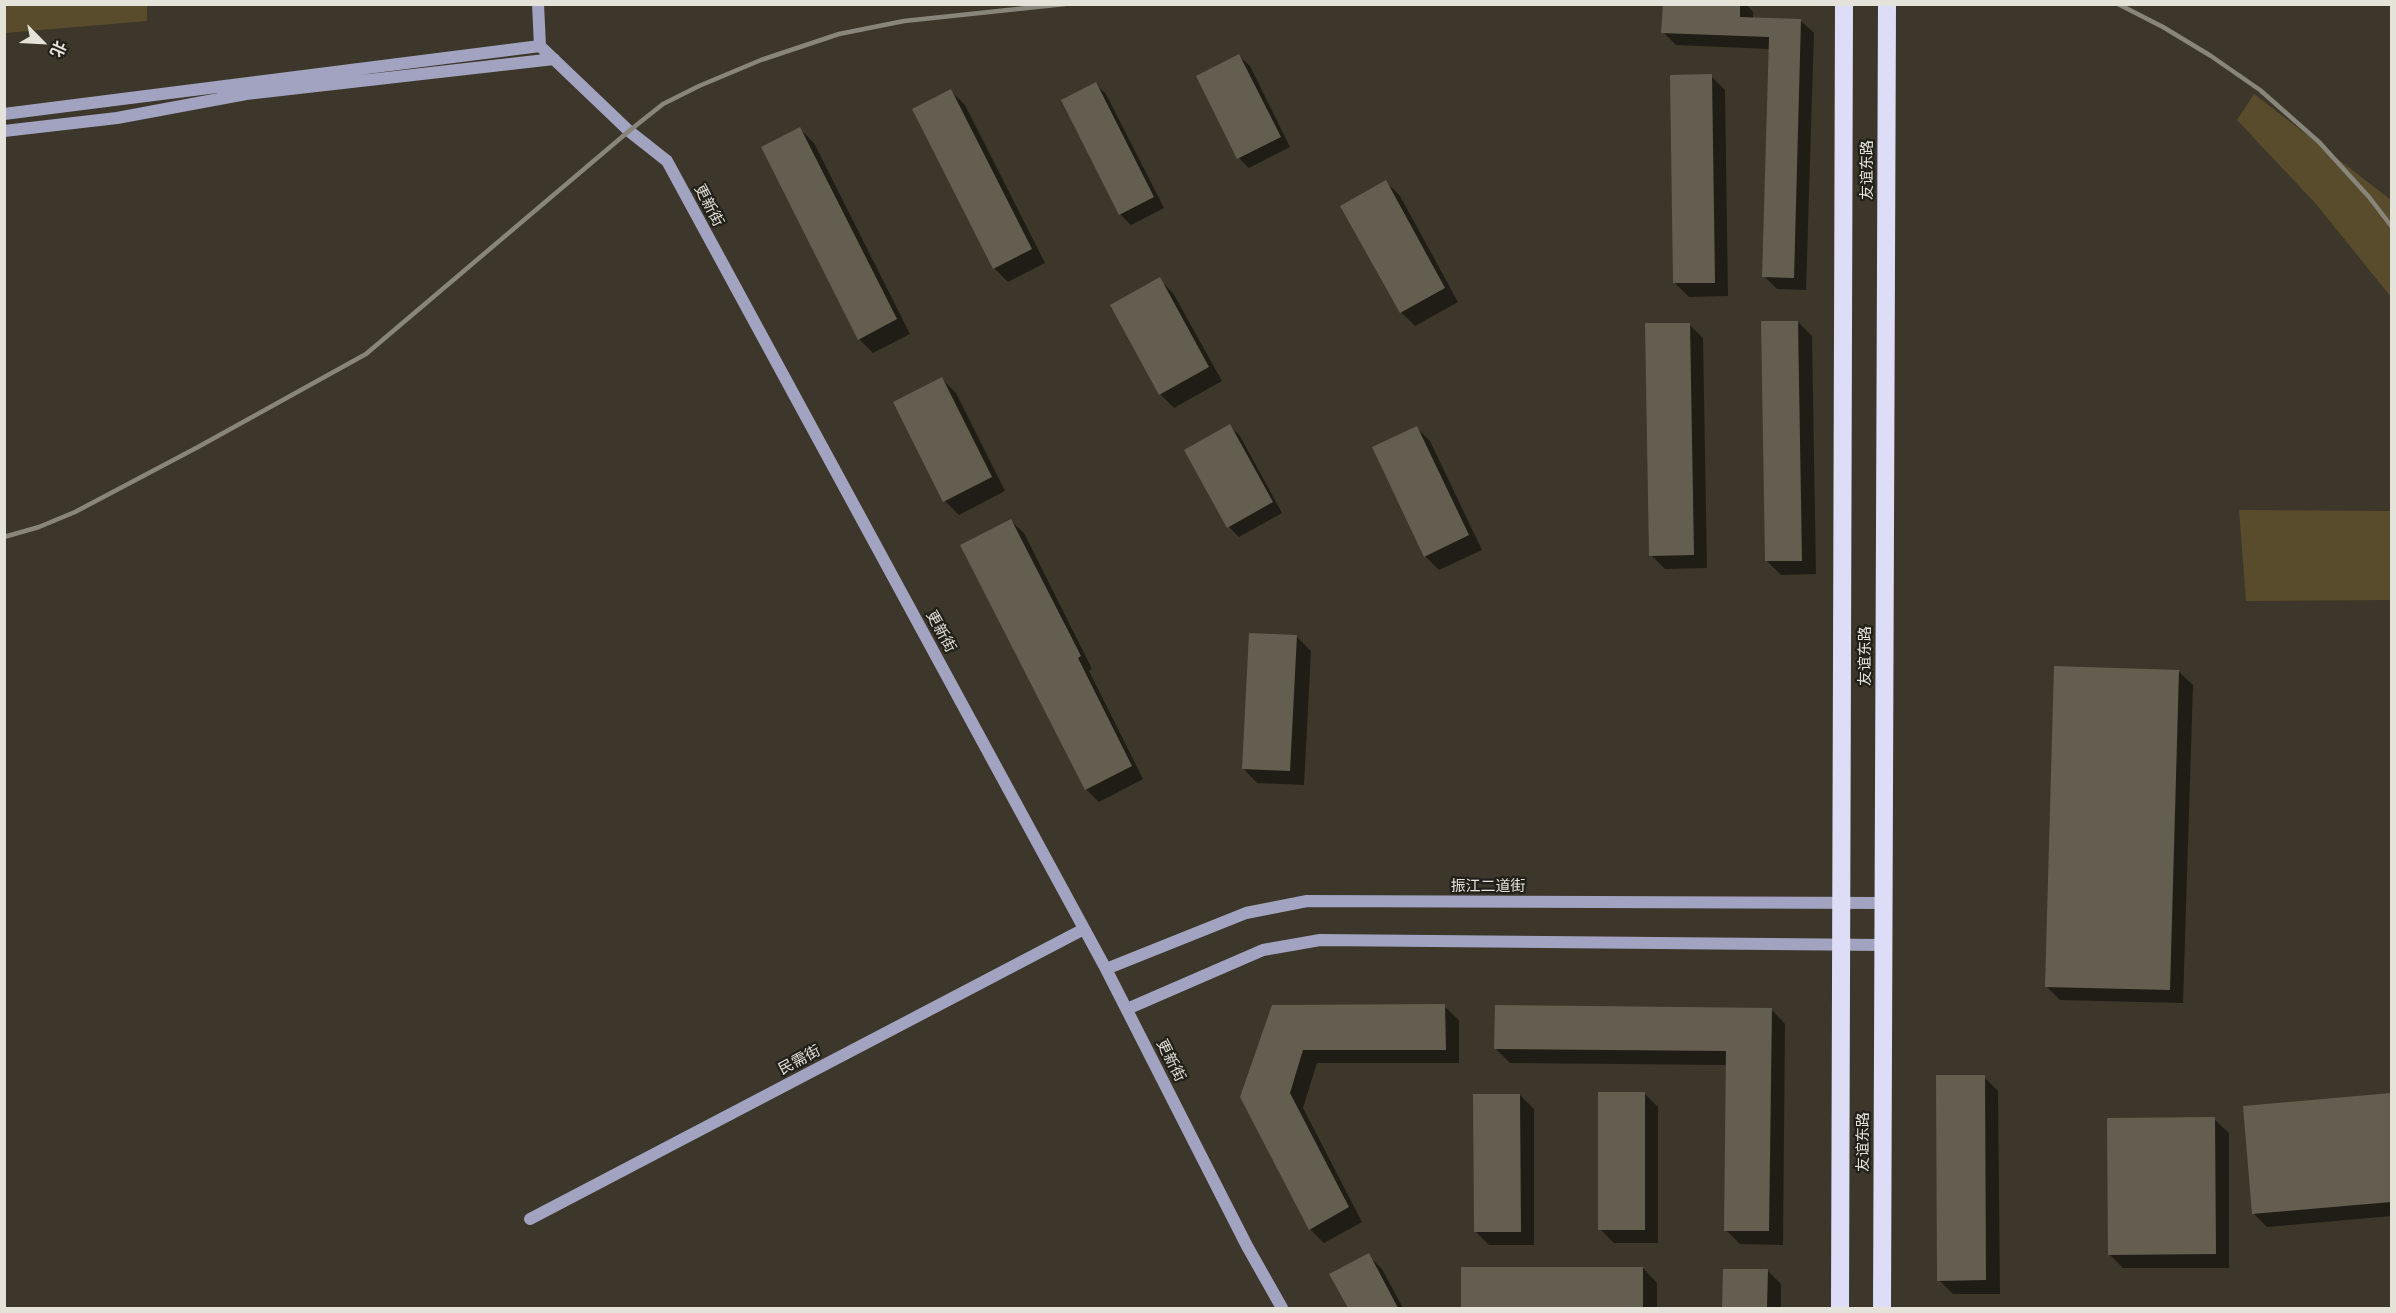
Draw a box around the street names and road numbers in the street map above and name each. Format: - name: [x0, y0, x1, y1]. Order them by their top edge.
- street label: 友谊东路: [1859, 140, 1877, 200]
- street label: 更新街: [689, 182, 727, 230]
- street label: 更新街: [921, 608, 959, 656]
- street label: 友谊东路: [1857, 626, 1875, 686]
- street label: 振江二道街: [1451, 878, 1525, 896]
- street label: 更新街: [1152, 1037, 1188, 1085]
- street label: 民需街: [776, 1042, 824, 1080]
- street label: 友谊东路: [1855, 1112, 1873, 1172]

